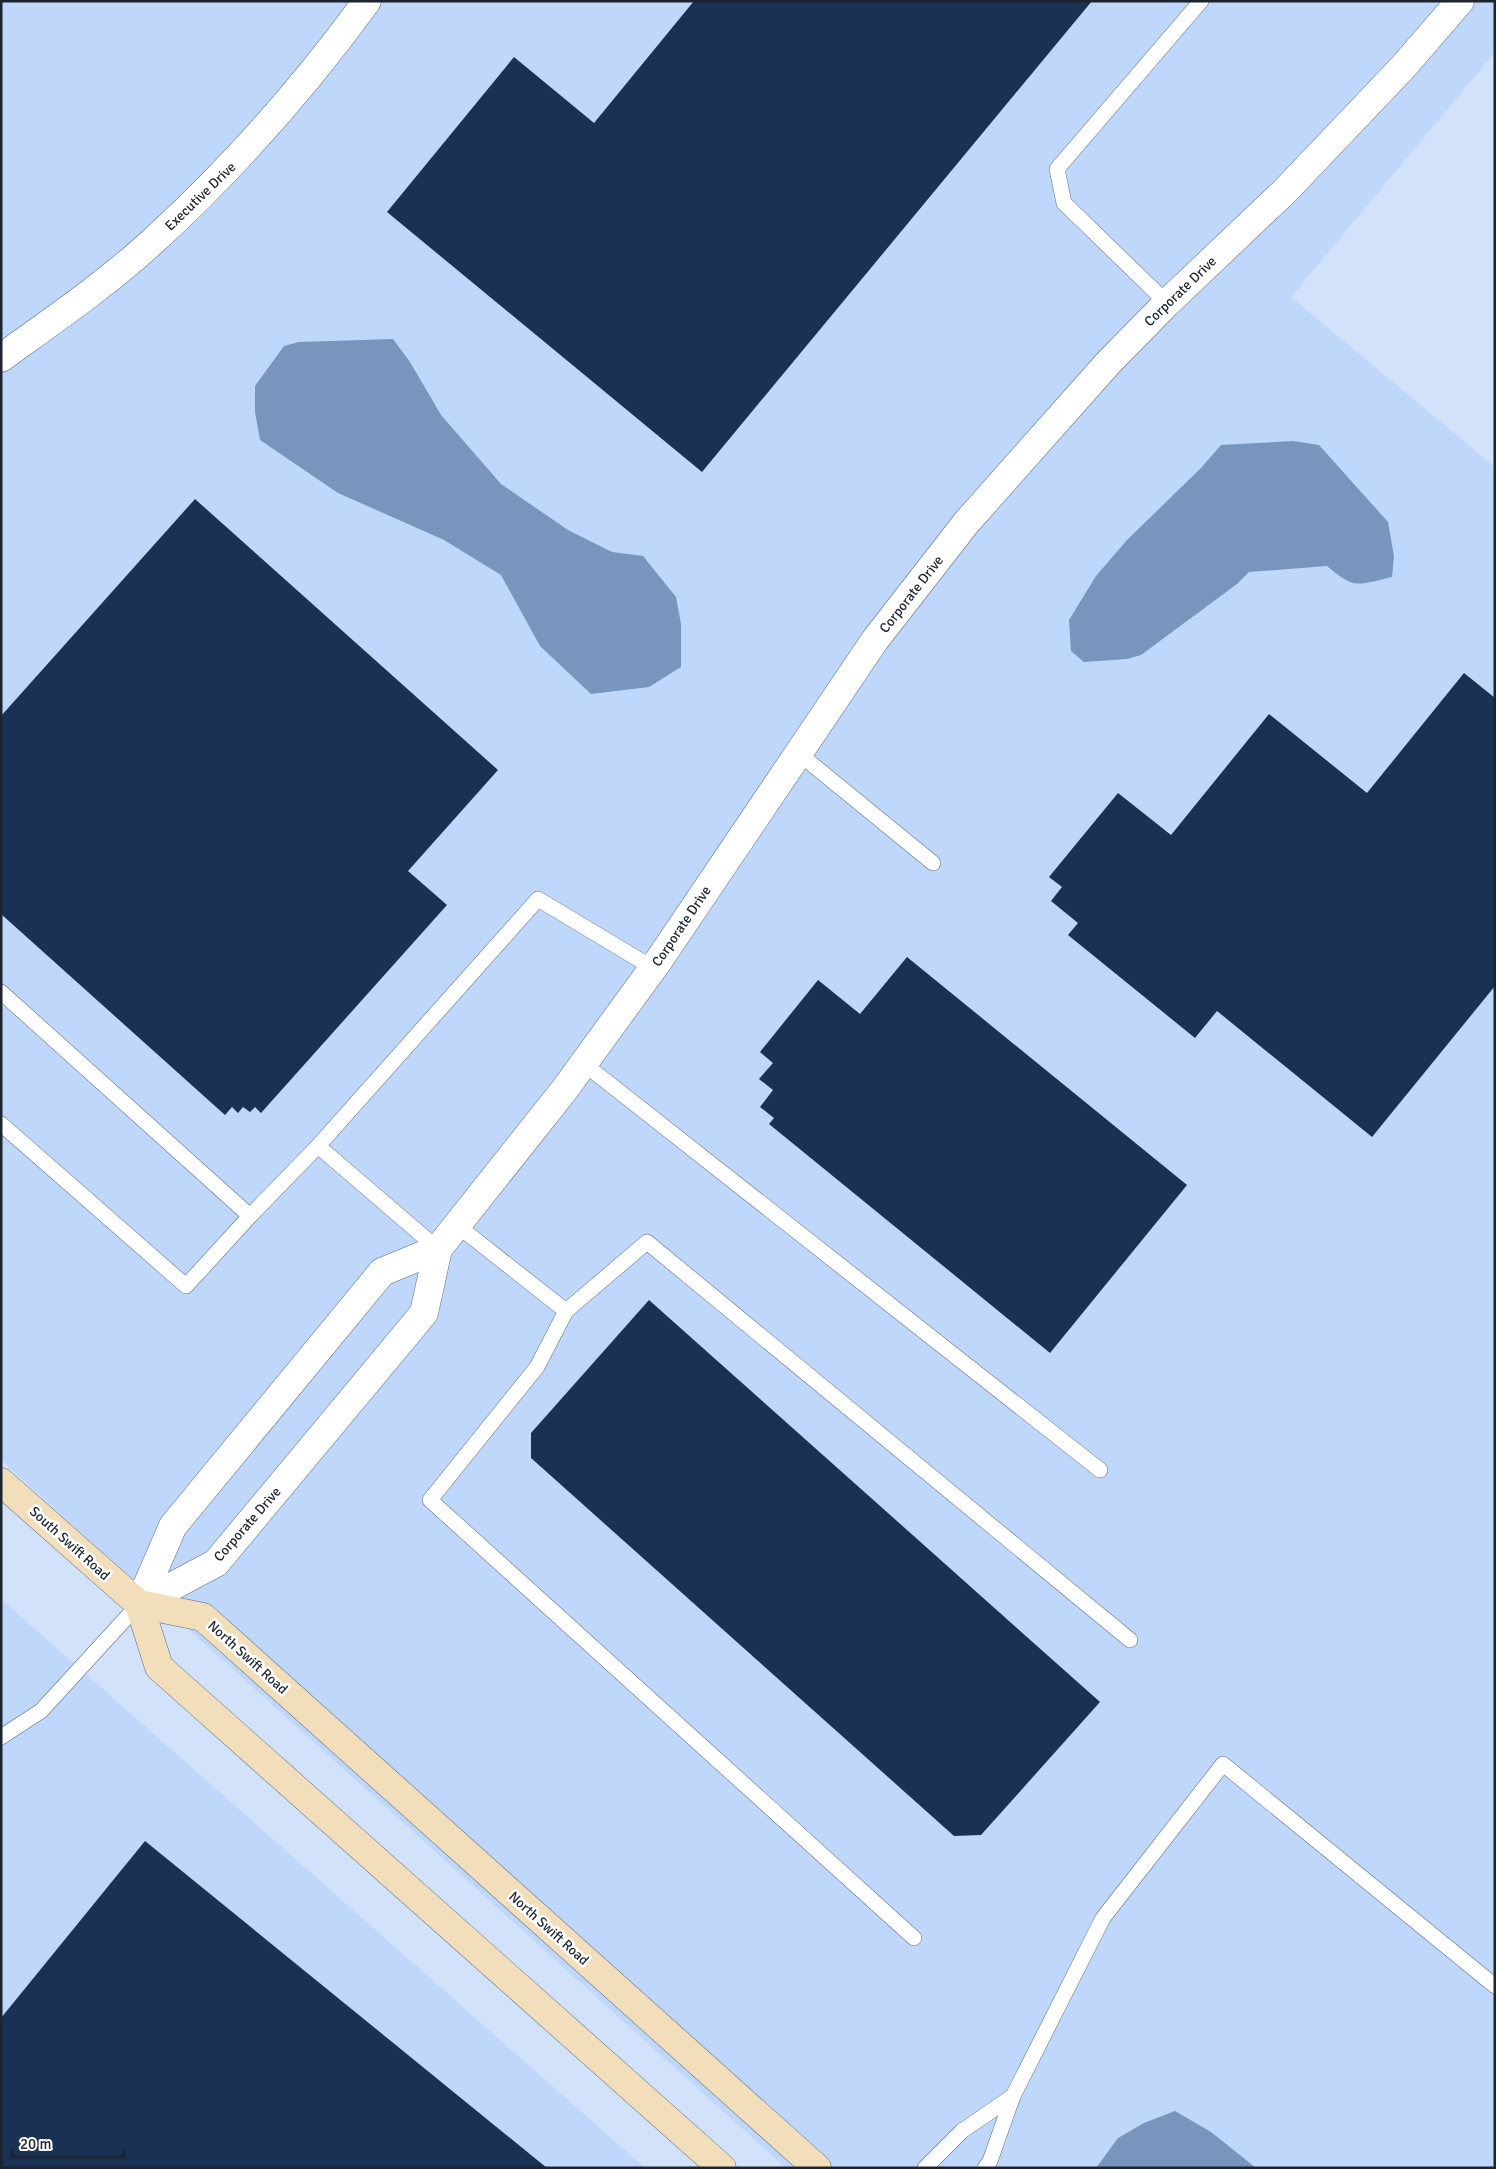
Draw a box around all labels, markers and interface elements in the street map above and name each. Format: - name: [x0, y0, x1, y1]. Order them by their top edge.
- street label: Executive Drive: [161, 158, 239, 234]
- street label: Corporate Drive: [1141, 253, 1220, 330]
- street label: Corporate Drive: [876, 552, 947, 636]
- street label: Corporate Drive: [648, 883, 715, 970]
- street label: Corporate Drive: [210, 1483, 285, 1565]
- street label: South Swift Road: [26, 1503, 113, 1584]
- street label: North Swift Road: [204, 1617, 291, 1698]
- street label: North Swift Road: [505, 1888, 592, 1969]
- scale bar: [12, 2126, 125, 2158]
- text: 20 m: [20, 2135, 51, 2153]

